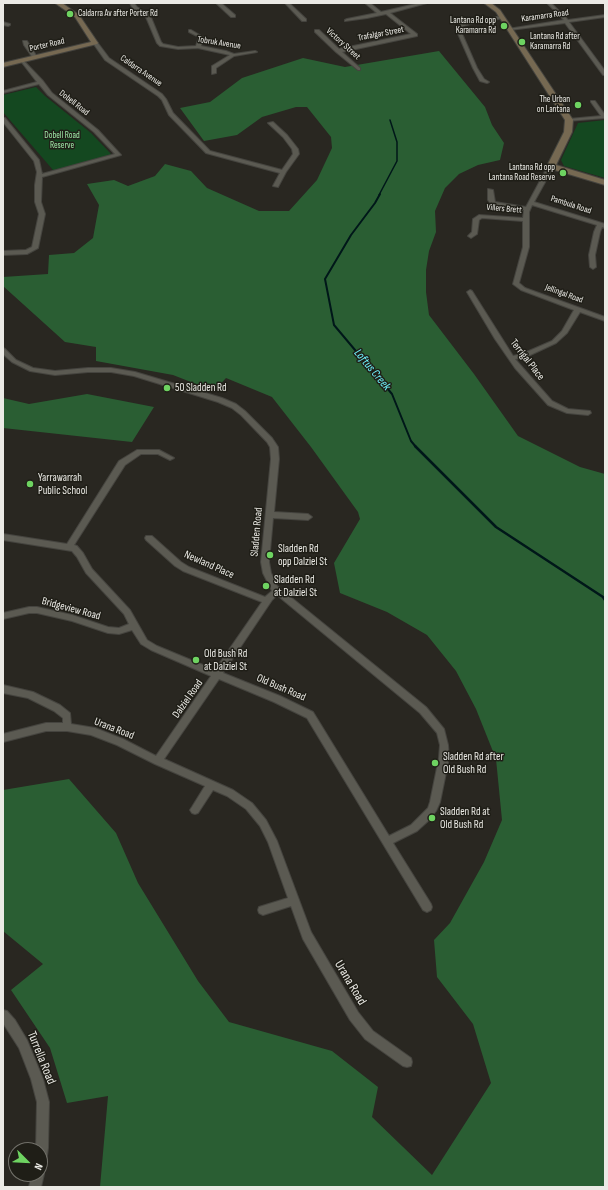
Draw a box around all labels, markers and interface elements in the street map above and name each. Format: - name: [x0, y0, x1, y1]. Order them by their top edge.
- street label: Karamarra Road: [521, 7, 569, 25]
- marker: Caldarra Av after Porter Rd: [65, 9, 75, 19]
- place label: Caldarra Av after Porter Rd: [78, 9, 158, 19]
- place label: Lantana Rd opp Karamarra Rd: [450, 16, 496, 37]
- marker: Lantana Rd opp Karamarra Rd: [499, 21, 509, 31]
- street label: Trafalgar Street: [357, 24, 405, 44]
- street label: Victory Street: [324, 26, 362, 62]
- place label: Lantana Rd after Karamarra Rd: [530, 32, 580, 53]
- street label: Tobruk Avenue: [197, 34, 241, 52]
- street label: Porter Road: [28, 36, 66, 54]
- marker: Lantana Rd after Karamarra Rd: [517, 37, 527, 47]
- street label: Caldarra Avenue: [118, 53, 164, 89]
- street label: Dobell Road: [57, 88, 91, 118]
- place label: The Urban on Lantana: [537, 95, 570, 116]
- marker: The Urban on Lantana: [573, 100, 583, 110]
- park label: Dobell Road Reserve: [44, 131, 80, 152]
- place label: Lantana Rd opp Lantana Road Reserve: [489, 163, 555, 184]
- marker: Lantana Rd opp Lantana Road Reserve: [558, 168, 568, 178]
- street label: Pambula Road: [549, 193, 593, 217]
- street label: Villers Brett: [486, 202, 522, 216]
- street label: Jellingal Road: [544, 282, 584, 306]
- street label: Terrigal Place: [507, 337, 547, 383]
- water label: Loftus Creek: [351, 346, 393, 394]
- place label: 50 Sladden Rd: [175, 381, 227, 395]
- marker: 50 Sladden Rd: [162, 383, 172, 393]
- place label: Yarrawarrah Public School: [38, 471, 87, 497]
- marker: Yarrawarrah Public School: [25, 479, 35, 489]
- street label: Sladden Road: [248, 507, 266, 557]
- place label: Sladden Rd opp Dalziel St: [278, 542, 327, 568]
- street label: Newland Place: [182, 548, 236, 582]
- marker: Sladden Rd opp Dalziel St: [265, 550, 275, 560]
- place label: Sladden Rd at Dalziel St: [274, 573, 317, 599]
- marker: Sladden Rd at Dalziel St: [261, 581, 271, 591]
- street label: Bridgeview Road: [40, 595, 102, 623]
- place label: Old Bush Rd at Dalziel St: [204, 647, 247, 673]
- marker: Old Bush Rd at Dalziel St: [191, 655, 201, 665]
- street label: Old Bush Road: [254, 672, 308, 704]
- street label: Dalziel Road: [170, 677, 206, 721]
- street label: Urana Road: [92, 715, 136, 743]
- place label: Sladden Rd after Old Bush Rd: [443, 750, 504, 776]
- marker: Sladden Rd after Old Bush Rd: [430, 758, 440, 768]
- place label: Sladden Rd at Old Bush Rd: [440, 805, 490, 831]
- marker: Sladden Rd at Old Bush Rd: [427, 813, 437, 823]
- street label: Urana Road: [331, 958, 369, 1008]
- street label: Turrella Road: [23, 1029, 59, 1087]
- north arrow: [8, 1142, 48, 1182]
- text: N: [31, 1161, 46, 1172]

